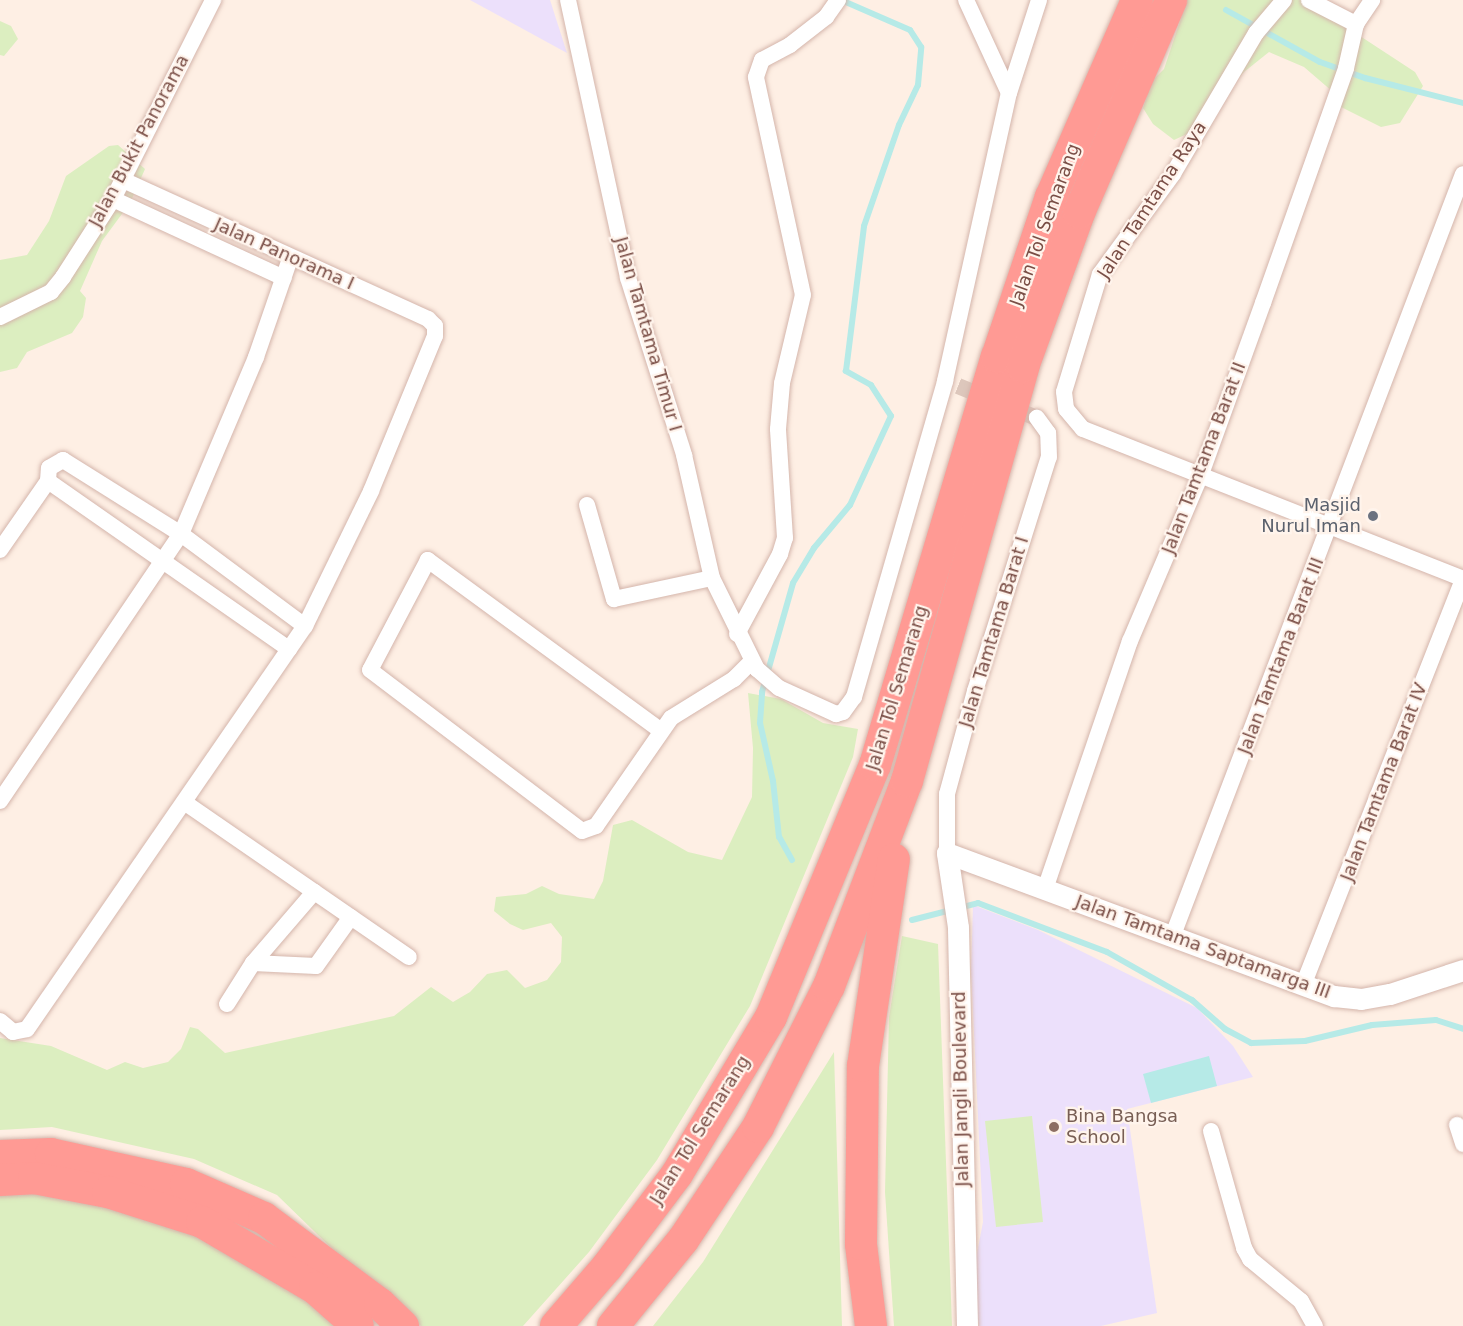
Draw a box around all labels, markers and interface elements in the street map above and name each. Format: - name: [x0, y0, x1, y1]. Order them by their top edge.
- street label: Jalan Bukit Panorama: [84, 51, 194, 231]
- street label: Jalan Tamtama Raya: [1093, 117, 1211, 283]
- street label: Jalan Tol Semarang: [1006, 141, 1084, 309]
- street label: Jalan Panorama I: [211, 213, 357, 295]
- street label: Jalan Tamtama Timur I: [610, 234, 686, 434]
- street label: Jalan Tamtama Barat II: [1157, 359, 1251, 557]
- place label: Masjid Nurul Iman: [1261, 495, 1361, 538]
- marker: Masjid Nurul Iman: [1366, 509, 1380, 523]
- street label: Jalan Tamtama Barat I: [955, 534, 1033, 730]
- street label: Jalan Tamtama Barat III: [1233, 555, 1329, 757]
- street label: Jalan Tol Semarang: [862, 603, 932, 773]
- street label: Jalan Tamtama Barat IV: [1336, 680, 1432, 884]
- street label: Jalan Tamtama Saptamarga III: [1072, 891, 1334, 1003]
- street label: Jalan Jangli Boulevard: [948, 991, 974, 1187]
- street label: Jalan Tol Semarang: [645, 1052, 755, 1208]
- place label: Bina Bangsa School: [1066, 1106, 1178, 1148]
- marker: Bina Bangsa School: [1047, 1120, 1061, 1134]

